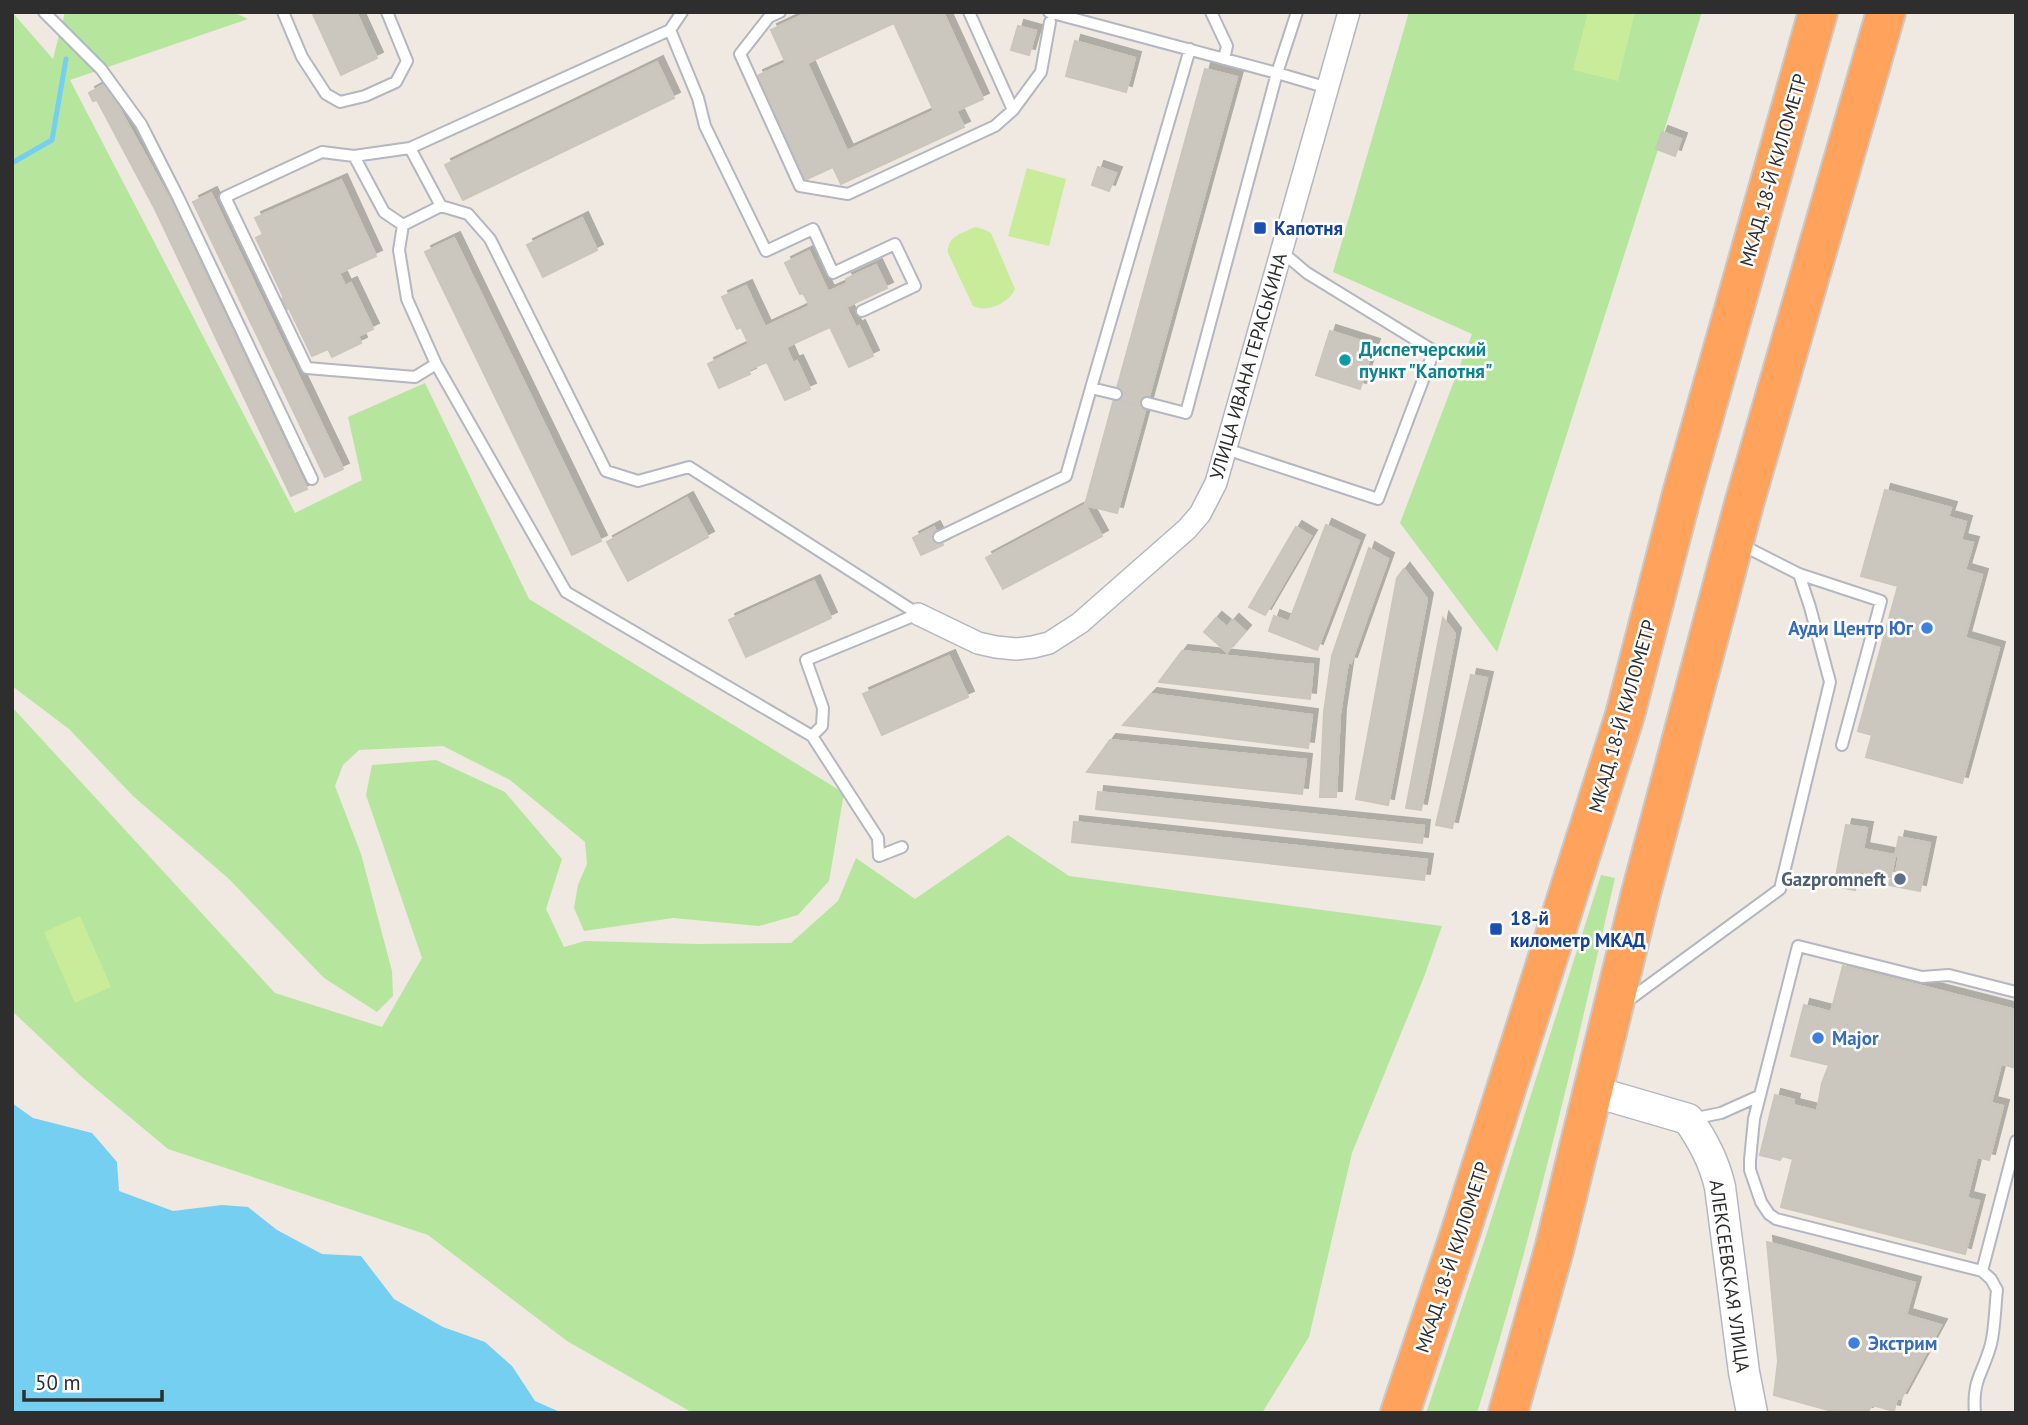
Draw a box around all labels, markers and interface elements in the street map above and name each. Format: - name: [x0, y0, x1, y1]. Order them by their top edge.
- street label: МКАД, 18-Й КИЛОМЕТР: [1734, 71, 1812, 269]
- place label: Капотня: [1274, 216, 1343, 240]
- marker: Капотня: [1252, 220, 1268, 236]
- street label: УЛИЦА ИВАНА ГЕРАСЬКИНА: [1204, 250, 1292, 482]
- place label: Диспетчерский пункт "Капотня": [1359, 337, 1493, 383]
- marker: Диспетчерский пункт "Капотня": [1337, 352, 1353, 368]
- place label: Ауди Центр Юг: [1788, 616, 1914, 640]
- street label: МКАД, 18-Й КИЛОМЕТР: [1583, 617, 1661, 815]
- marker: Ауди Центр Юг: [1919, 620, 1935, 636]
- place label: Gazpromneft: [1781, 867, 1886, 891]
- marker: Gazpromneft: [1892, 871, 1908, 887]
- place label: 18-й километр МКАД: [1510, 906, 1646, 952]
- marker: 18-й километр МКАД: [1488, 921, 1504, 937]
- place label: Major: [1832, 1026, 1879, 1050]
- marker: Major: [1810, 1030, 1826, 1046]
- street label: МКАД, 18-Й КИЛОМЕТР: [1410, 1158, 1494, 1356]
- street label: АЛЕКСЕЕВСКАЯ УЛИЦА: [1705, 1178, 1755, 1374]
- place label: Экстрим: [1868, 1331, 1937, 1355]
- marker: Экстрим: [1846, 1335, 1862, 1351]
- scale bar: [24, 1358, 163, 1402]
- text: 50 m: [35, 1369, 81, 1396]

